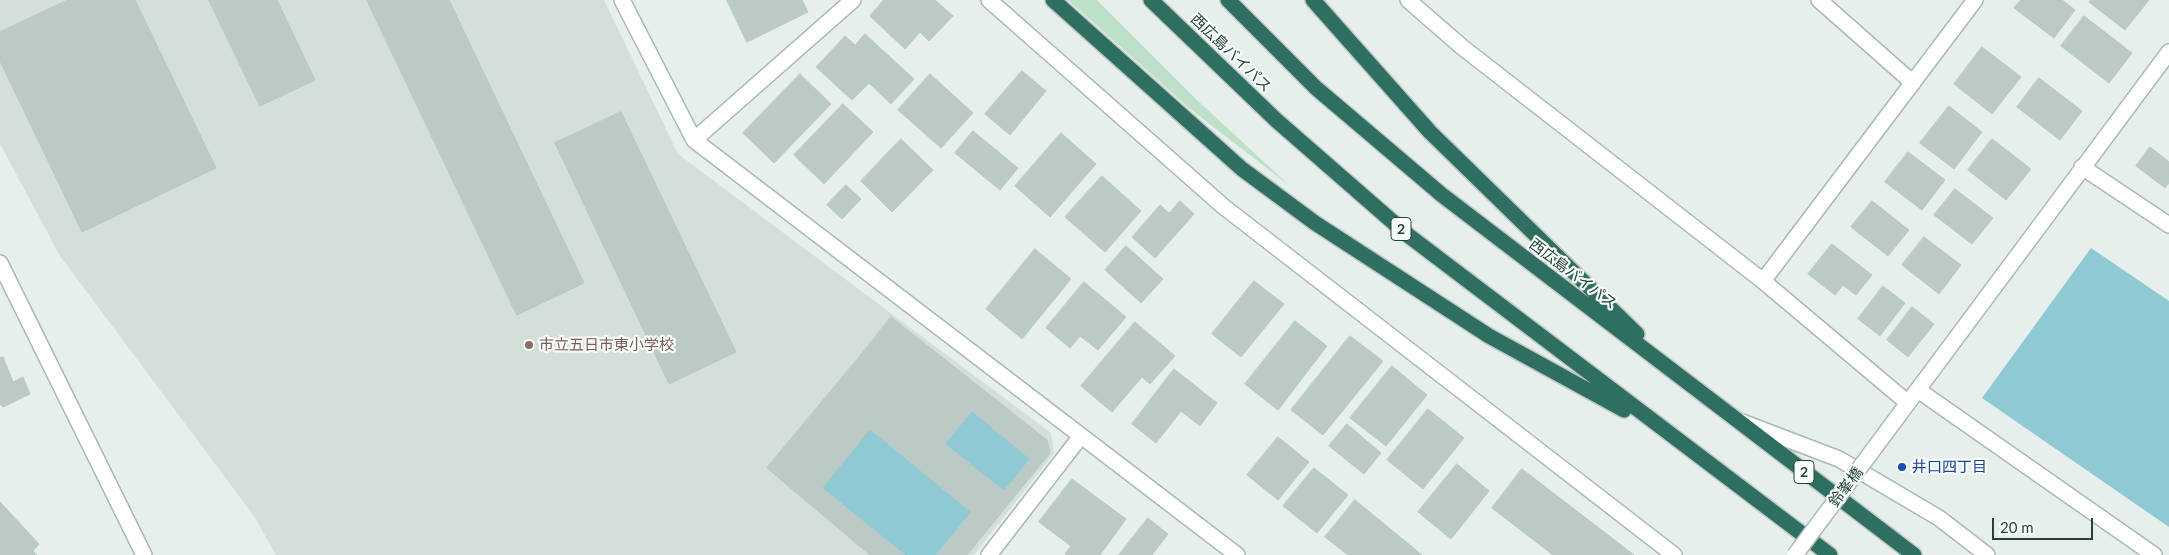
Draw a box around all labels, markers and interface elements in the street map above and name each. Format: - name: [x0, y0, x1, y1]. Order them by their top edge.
- street label: 西広島バイパス: [1187, 10, 1275, 96]
- road number: 2: [1391, 218, 1411, 240]
- street label: 西広島バイパス: [1526, 235, 1620, 313]
- place label: 市立五日市東小学校: [539, 336, 674, 354]
- marker: 市立五日市東小学校: [523, 339, 535, 351]
- place label: 井口四丁目: [1912, 458, 1987, 476]
- road number: 2: [1794, 461, 1814, 484]
- marker: 井口四丁目: [1896, 461, 1908, 473]
- street label: 鈴峯橋: [1825, 464, 1867, 510]
- scale bar: [1994, 508, 2095, 540]
- text: 20 m: [2000, 518, 2034, 536]

